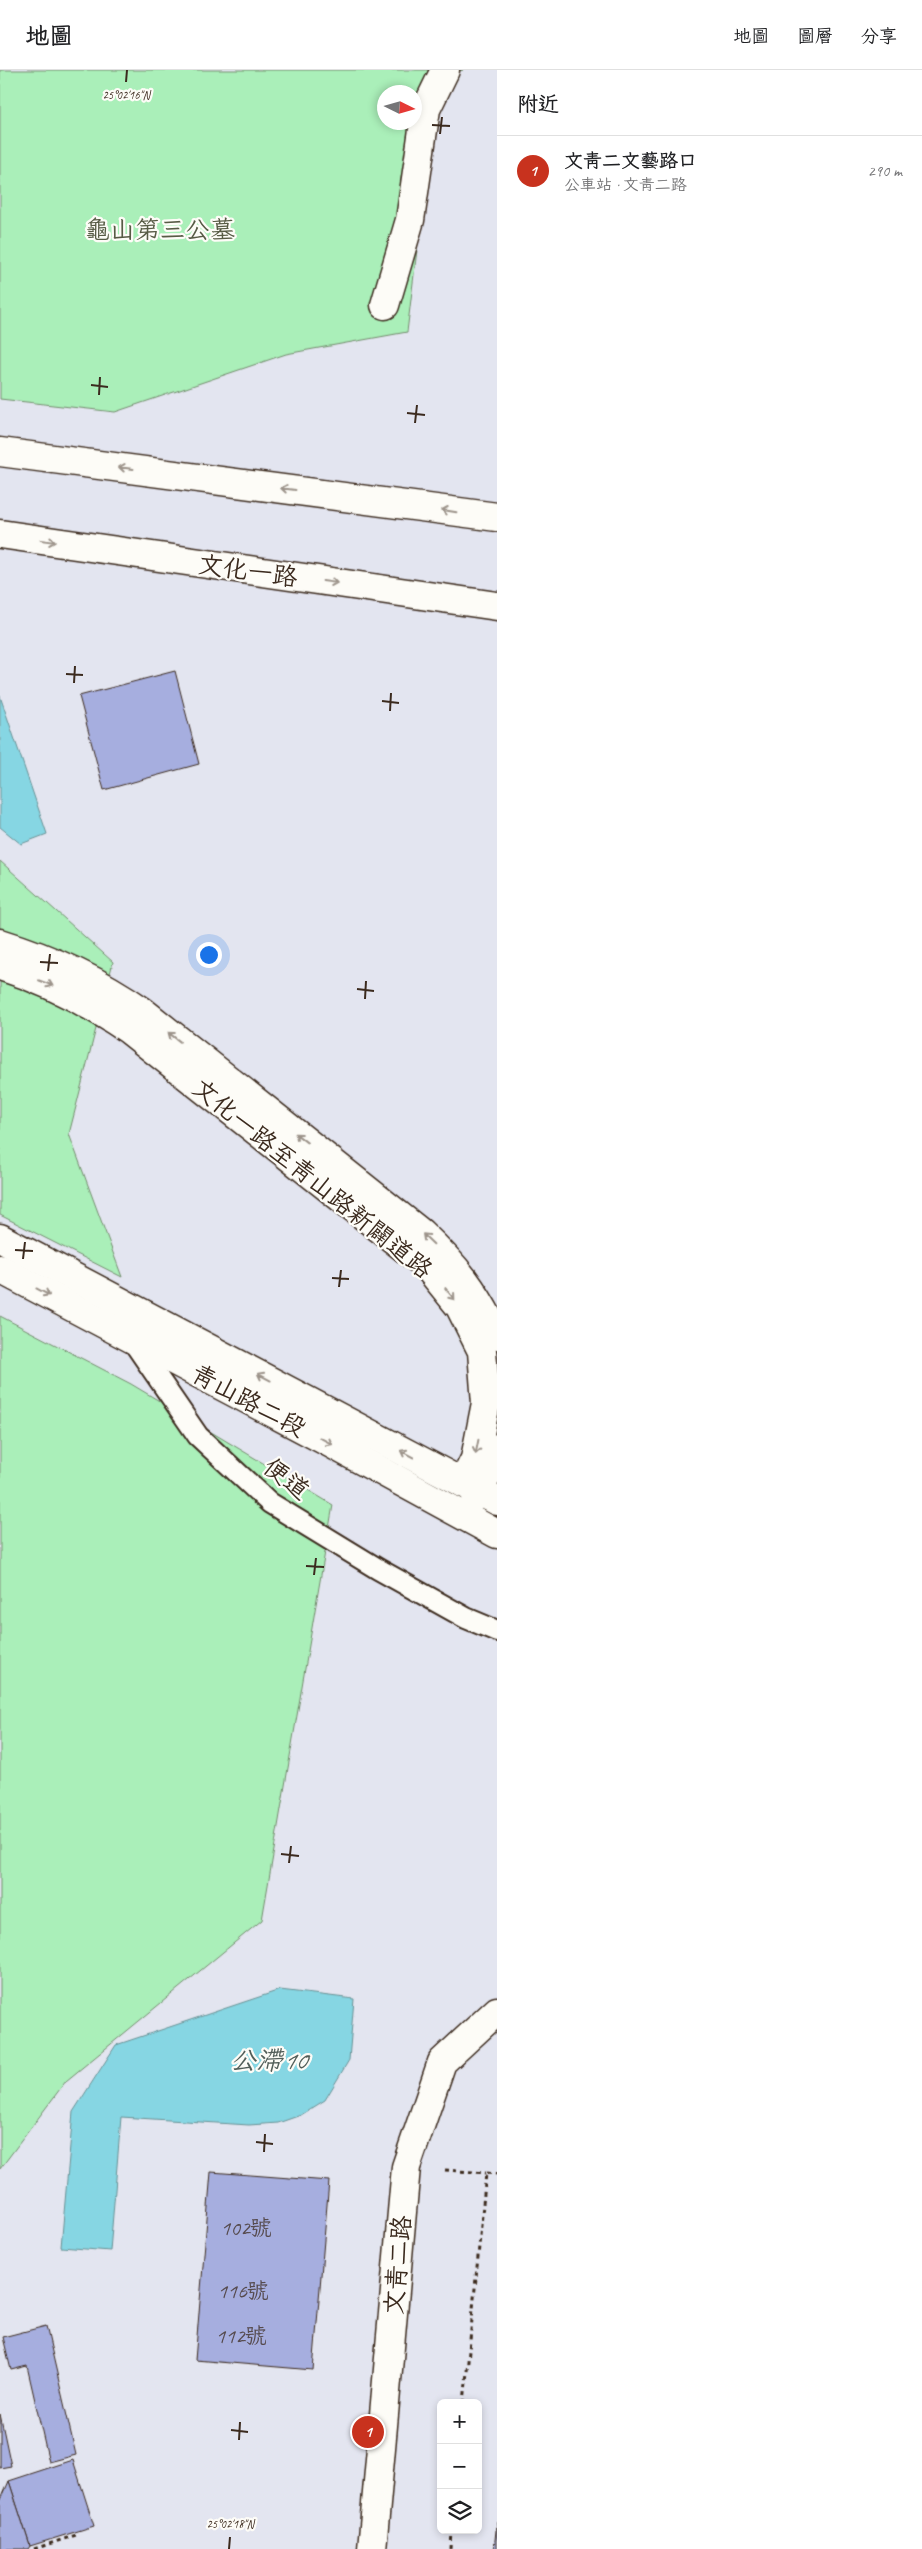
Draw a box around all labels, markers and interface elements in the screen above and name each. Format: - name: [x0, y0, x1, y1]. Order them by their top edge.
- text: 地圖: [25, 21, 73, 51]
- text: 地圖: [733, 25, 769, 47]
- text: 圖層: [797, 25, 833, 47]
- text: 分享: [861, 25, 897, 47]
- north arrow: [377, 85, 422, 130]
- text: 25°02'16"N: [102, 87, 151, 103]
- text: 附近: [517, 91, 559, 117]
- text: 文青二文藝路口: [564, 149, 697, 173]
- text: 1: [529, 161, 537, 181]
- text: 290 m: [868, 161, 902, 181]
- text: 公車站 · 文青二路: [564, 175, 687, 195]
- park label: 龜山第三公墓: [85, 214, 235, 246]
- one-way arrow: [119, 463, 135, 473]
- one-way arrow: [280, 484, 296, 494]
- one-way arrow: [441, 505, 457, 515]
- one-way arrow: [40, 536, 56, 546]
- street label: 文化一路: [196, 548, 300, 594]
- one-way arrow: [322, 577, 338, 587]
- your location: [196, 942, 222, 968]
- one-way arrow: [38, 978, 53, 988]
- one-way arrow: [168, 1031, 181, 1042]
- street label: 文化一路至青山路新闢道路: [186, 1072, 439, 1286]
- one-way arrow: [295, 1132, 308, 1143]
- one-way arrow: [422, 1233, 435, 1245]
- one-way arrow: [35, 1287, 50, 1297]
- one-way arrow: [444, 1287, 455, 1300]
- street label: 青山路二段: [186, 1357, 311, 1444]
- one-way arrow: [257, 1372, 272, 1381]
- one-way arrow: [318, 1437, 333, 1446]
- one-way arrow: [472, 1438, 481, 1454]
- one-way arrow: [401, 1448, 415, 1458]
- street label: 便道: [257, 1451, 316, 1507]
- water label: 公滯10: [230, 2044, 311, 2077]
- house number: 102號: [220, 2214, 272, 2242]
- street label: 文青二路: [378, 2214, 418, 2316]
- house number: 116號: [217, 2277, 269, 2305]
- house number: 112號: [215, 2322, 267, 2350]
- map controls: [437, 2399, 482, 2534]
- button: +: [437, 2399, 482, 2444]
- pin: 1: [352, 2413, 384, 2451]
- button: −: [437, 2444, 482, 2489]
- button: layers: [437, 2489, 482, 2534]
- text: 25°02'18"N: [206, 2516, 255, 2532]

